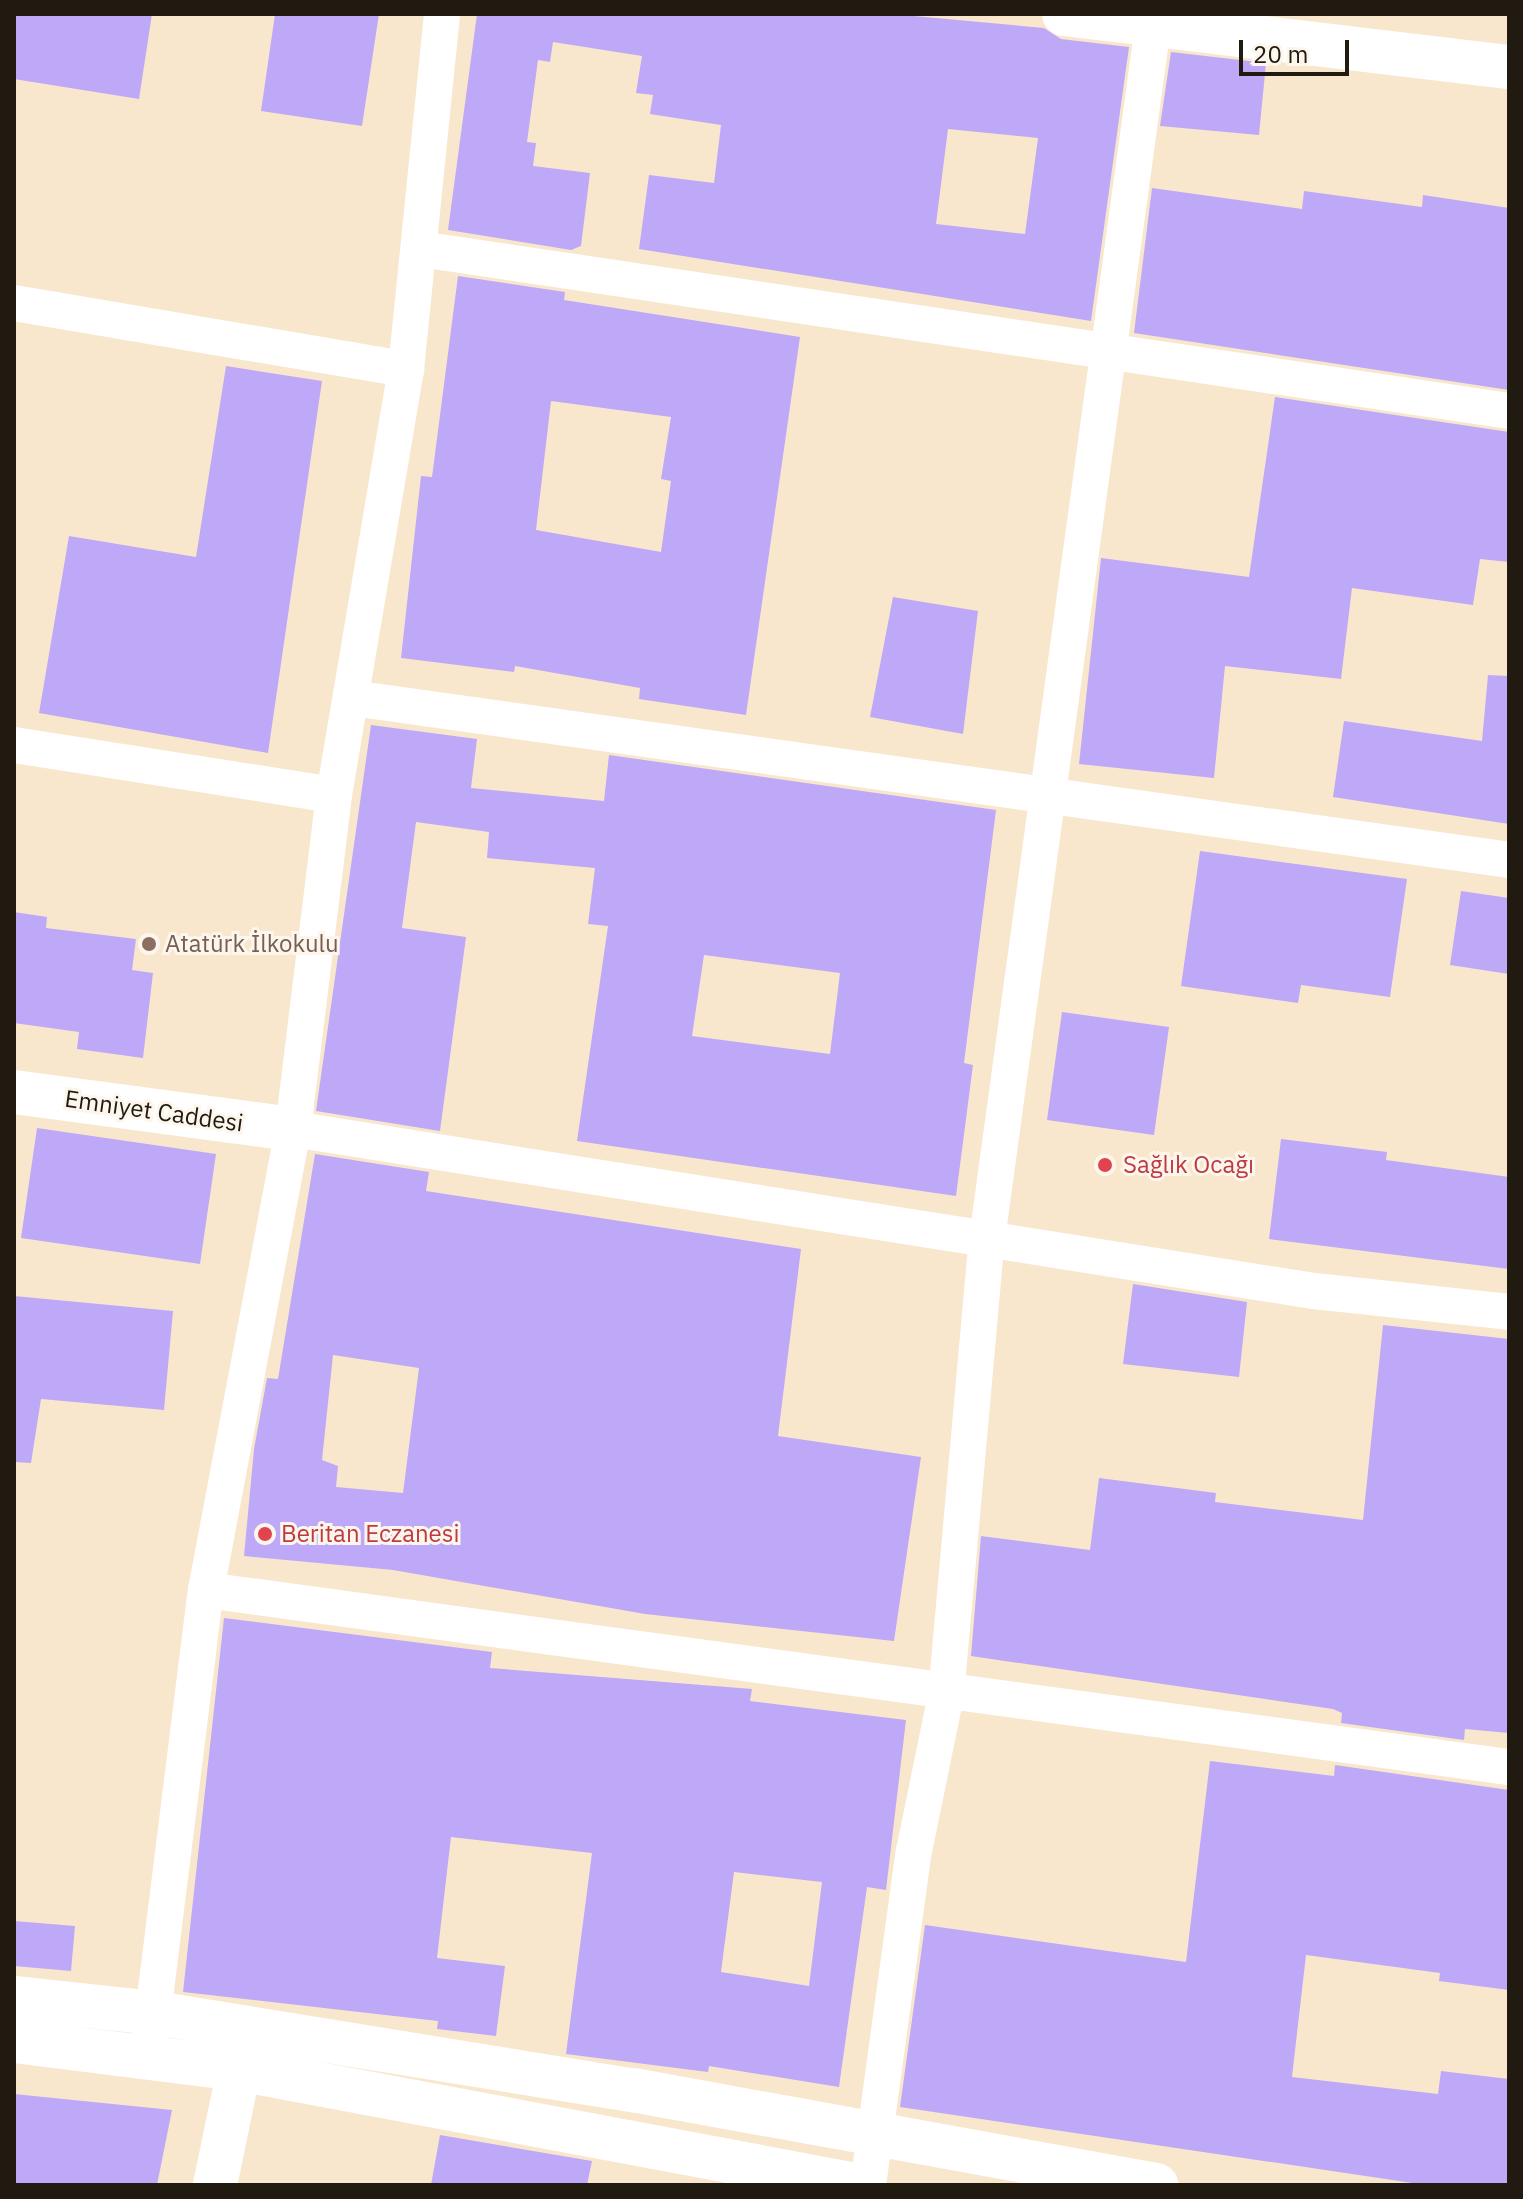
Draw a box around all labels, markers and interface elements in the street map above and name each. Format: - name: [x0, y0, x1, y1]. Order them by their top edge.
- scale bar: [1243, 24, 1353, 74]
- text: 20 m: [1253, 38, 1308, 70]
- place label: Atatürk İlkokulu: [165, 930, 339, 958]
- marker: Atatürk İlkokulu: [140, 935, 158, 953]
- street label: Emniyet Caddesi: [63, 1084, 245, 1138]
- place label: Sağlık Ocağı: [1123, 1151, 1254, 1179]
- marker: Sağlık Ocağı: [1094, 1154, 1116, 1176]
- place label: Beritan Eczanesi: [281, 1520, 459, 1548]
- marker: Beritan Eczanesi: [256, 1525, 274, 1543]

